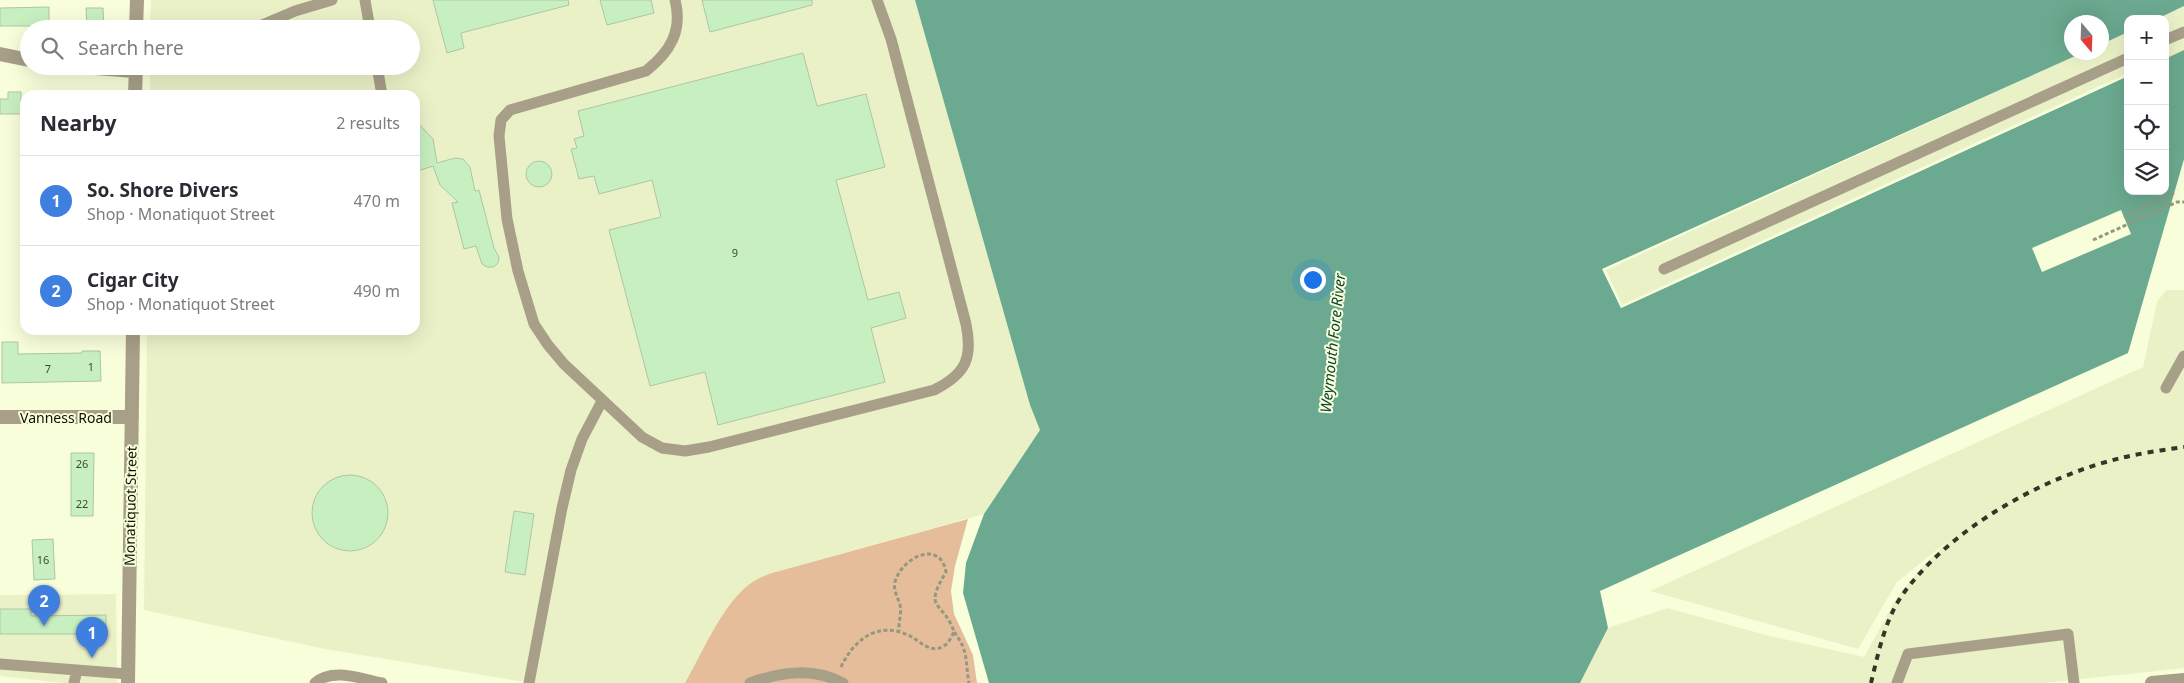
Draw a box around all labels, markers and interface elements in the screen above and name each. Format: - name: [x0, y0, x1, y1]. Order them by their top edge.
- north arrow: [2064, 15, 2109, 60]
- map controls: [2124, 15, 2169, 195]
- button: +: [2124, 15, 2169, 60]
- search box: [20, 20, 420, 75]
- icon: search: [38, 34, 66, 62]
- text: Search here: [78, 35, 184, 61]
- button: −: [2124, 60, 2169, 105]
- button: locate: [2124, 105, 2169, 150]
- text: Nearby: [40, 109, 116, 137]
- text: 2 results: [336, 112, 400, 134]
- button: layers: [2124, 150, 2169, 195]
- text: So. Shore Divers: [87, 177, 239, 203]
- text: 1: [51, 190, 61, 212]
- text: 470 m: [353, 190, 400, 212]
- text: Shop · Monatiquot Street: [87, 203, 275, 225]
- house number: 9: [732, 245, 738, 260]
- text: Cigar City: [87, 267, 179, 293]
- your location: [1300, 267, 1326, 293]
- water label: Weymouth Fore River: [1315, 271, 1349, 414]
- text: 2: [51, 280, 61, 302]
- text: 490 m: [353, 280, 400, 302]
- text: Shop · Monatiquot Street: [87, 293, 275, 315]
- house number: 1: [88, 359, 94, 374]
- house number: 7: [45, 361, 51, 376]
- street label: Vanness Road: [20, 408, 112, 427]
- street label: Monatiquot Street: [119, 446, 141, 566]
- house number: 26: [76, 456, 88, 471]
- house number: 22: [76, 496, 88, 511]
- house number: 16: [37, 552, 49, 567]
- pin: 2: [28, 585, 60, 626]
- pin: 1: [76, 617, 108, 658]

